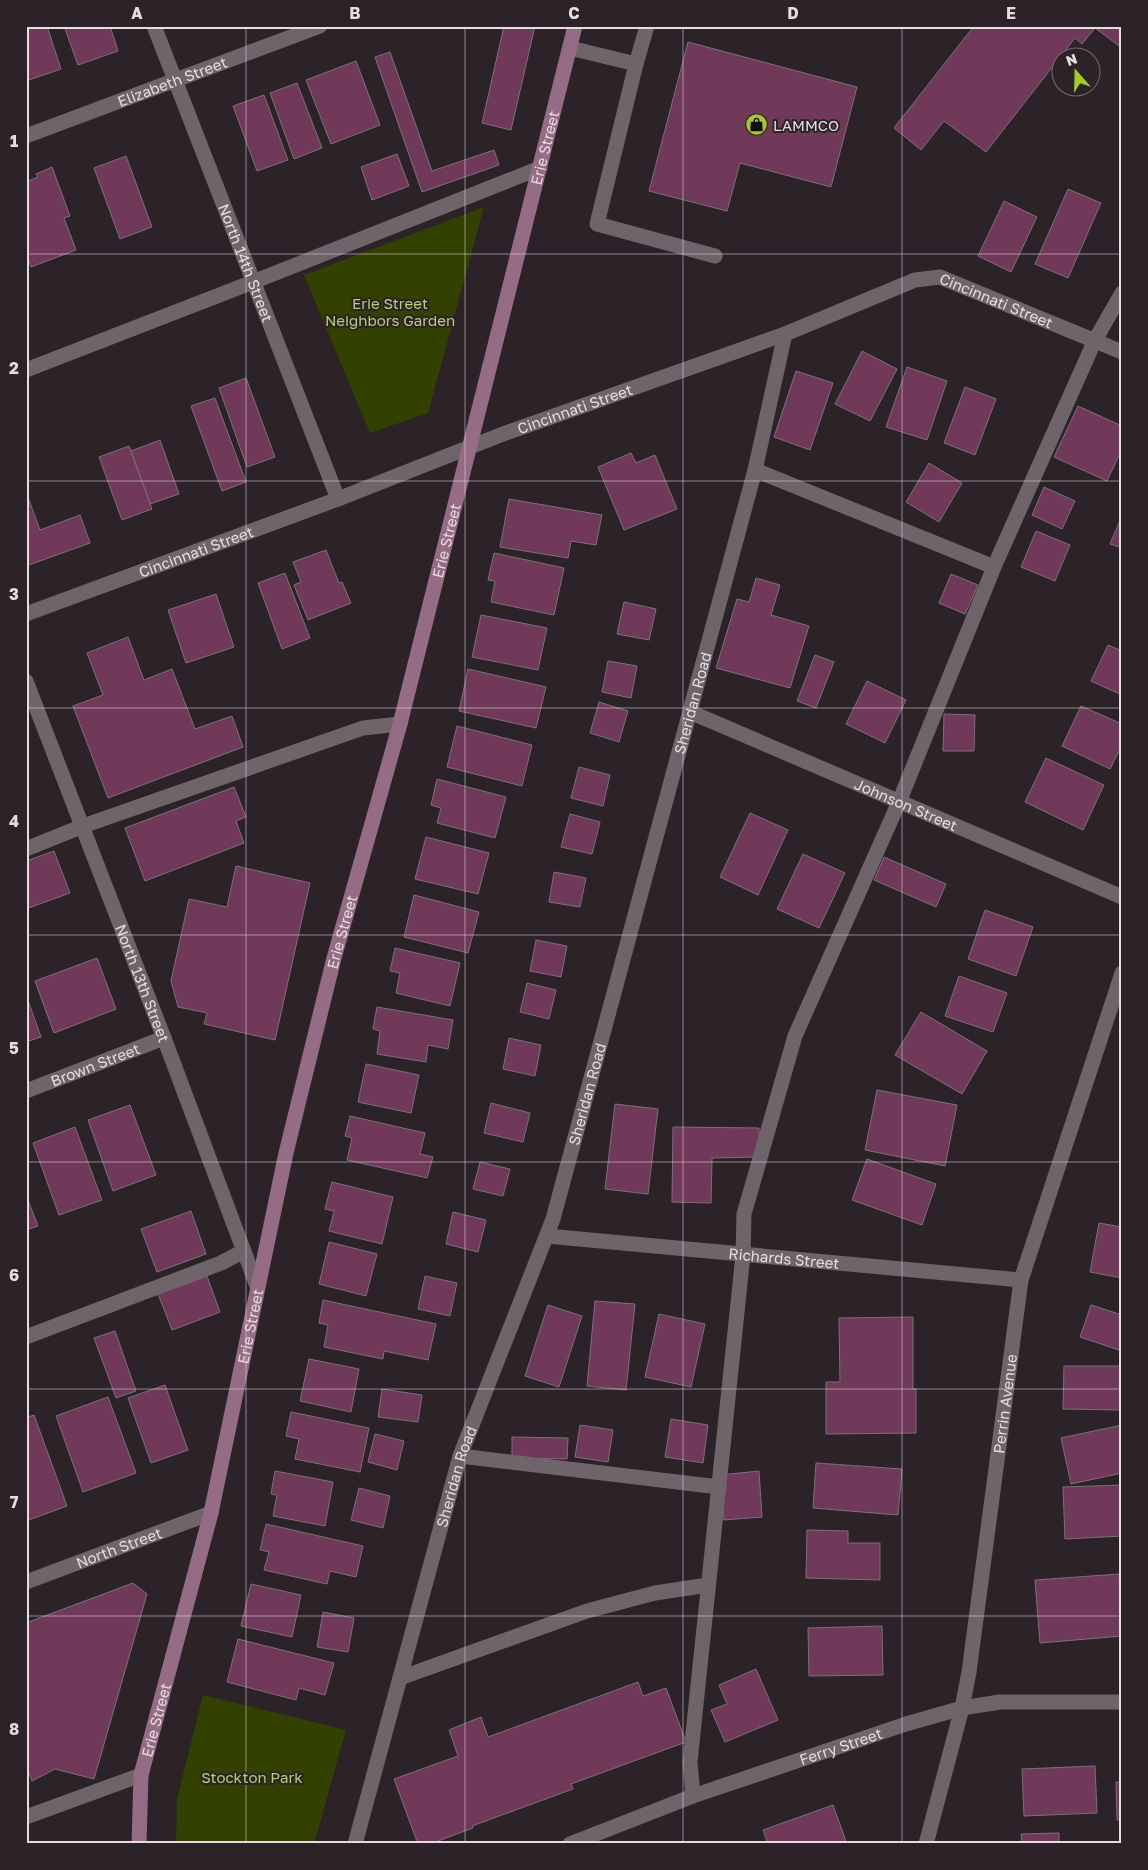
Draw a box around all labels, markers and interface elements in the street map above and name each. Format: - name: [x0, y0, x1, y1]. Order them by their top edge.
- text: A: [131, 3, 143, 23]
- text: B: [349, 3, 361, 23]
- text: C: [568, 3, 580, 23]
- text: D: [787, 3, 799, 23]
- text: E: [1006, 3, 1016, 23]
- north arrow: [1050, 48, 1100, 98]
- text: N: [1063, 50, 1079, 69]
- street label: Elizabeth Street: [115, 53, 229, 110]
- street label: Erie Street: [527, 109, 562, 187]
- shop icon: LAMMCO: [745, 113, 769, 137]
- place label: LAMMCO: [773, 116, 839, 134]
- text: 1: [10, 131, 18, 151]
- street label: North 14th Street: [215, 201, 277, 324]
- street label: Cincinnati Street: [937, 269, 1056, 332]
- park label: Erie Street Neighbors Garden: [325, 294, 455, 329]
- text: 2: [9, 358, 19, 378]
- street label: Cincinnati Street: [515, 380, 635, 437]
- street label: Erie Street: [428, 502, 464, 580]
- street label: Cincinnati Street: [136, 522, 256, 581]
- text: 3: [9, 584, 19, 604]
- street label: Sheridan Road: [670, 650, 715, 756]
- street label: Johnson Street: [852, 775, 960, 834]
- text: 4: [9, 811, 19, 831]
- street label: Erie Street: [323, 893, 360, 971]
- street label: North 13th Street: [112, 922, 174, 1045]
- text: 5: [9, 1038, 19, 1058]
- street label: Brown Street: [48, 1039, 142, 1090]
- street label: Sheridan Road: [564, 1041, 609, 1147]
- street label: Richards Street: [728, 1244, 840, 1272]
- text: 6: [9, 1265, 19, 1285]
- street label: Erie Street: [233, 1287, 266, 1365]
- street label: Perrin Avenue: [989, 1353, 1020, 1455]
- street label: Sheridan Road: [432, 1423, 480, 1529]
- text: 7: [10, 1492, 19, 1512]
- street label: North Street: [73, 1523, 164, 1572]
- street label: Erie Street: [137, 1681, 174, 1759]
- text: 8: [9, 1719, 19, 1739]
- street label: Ferry Street: [797, 1724, 885, 1768]
- park label: Stockton Park: [201, 1768, 303, 1786]

